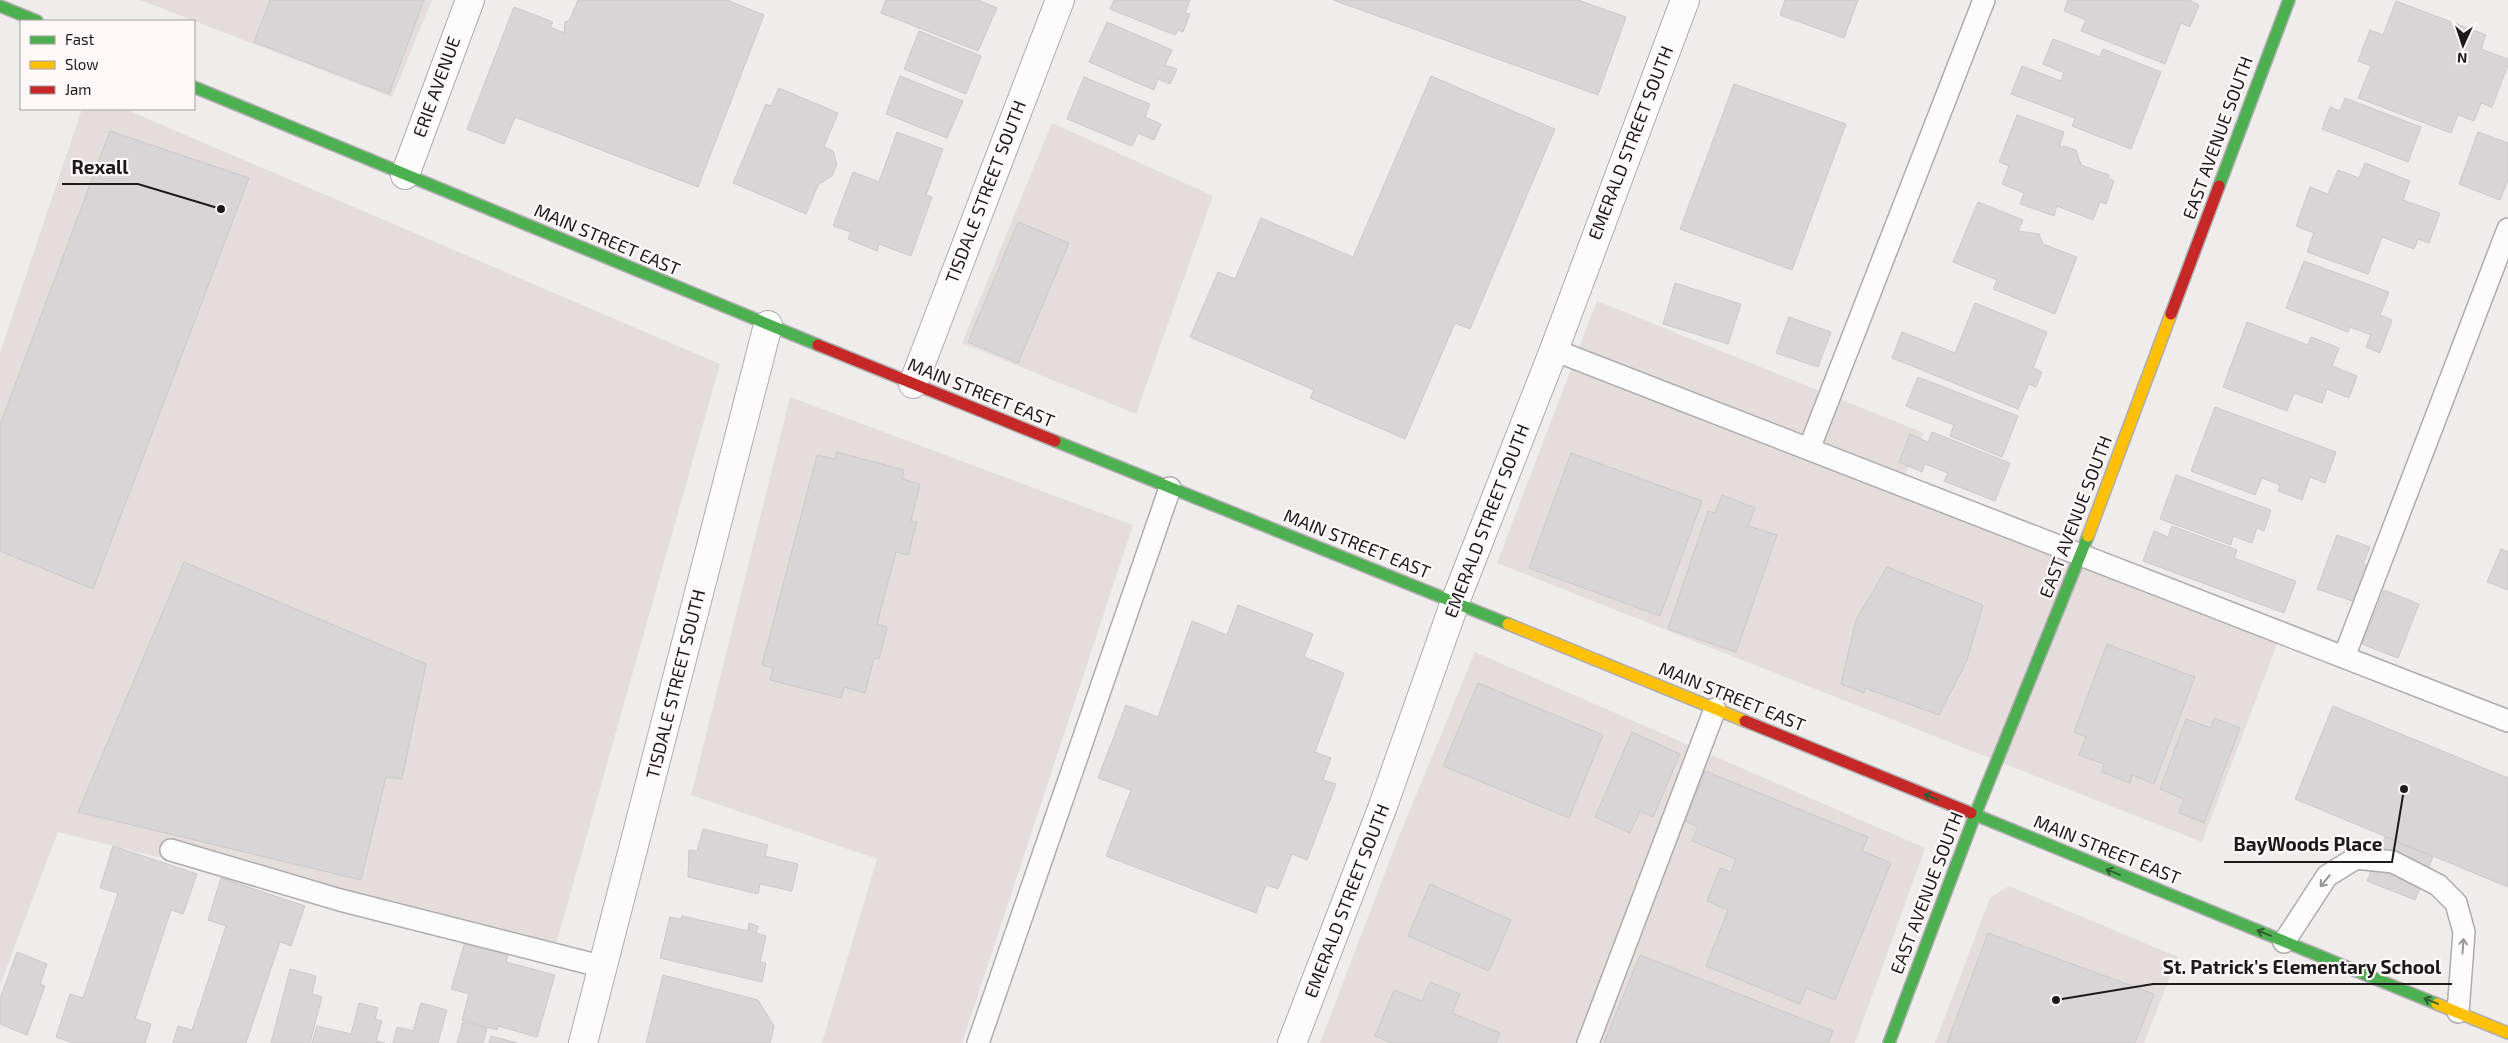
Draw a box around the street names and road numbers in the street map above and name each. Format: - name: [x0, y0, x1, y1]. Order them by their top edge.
- street label: ERIE AVENUE: [408, 33, 465, 140]
- street label: EMERALD STREET SOUTH: [1583, 43, 1677, 243]
- street label: EAST AVENUE SOUTH: [2177, 53, 2257, 222]
- street label: TISDALE STREET SOUTH: [940, 97, 1030, 286]
- street label: MAIN STREET EAST: [531, 198, 684, 280]
- street label: MAIN STREET EAST: [905, 353, 1058, 432]
- street label: EMERALD STREET SOUTH: [1439, 421, 1533, 621]
- street label: EAST AVENUE SOUTH: [2034, 432, 2116, 601]
- street label: MAIN STREET EAST: [1281, 504, 1434, 583]
- street label: TISDALE STREET SOUTH: [641, 587, 709, 781]
- street label: MAIN STREET EAST: [1656, 657, 1809, 736]
- street label: EMERALD STREET SOUTH: [1299, 801, 1393, 1001]
- street label: EAST AVENUE SOUTH: [1885, 808, 1967, 977]
- street label: MAIN STREET EAST: [2031, 810, 2184, 889]

